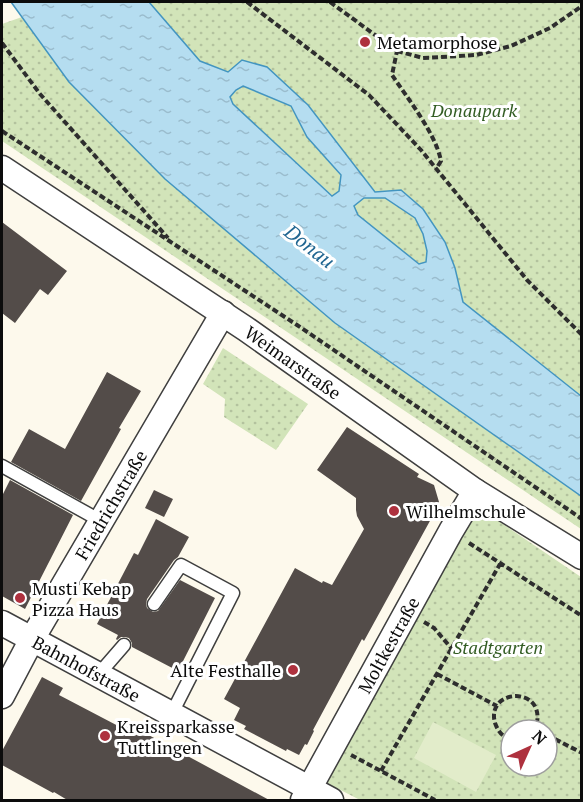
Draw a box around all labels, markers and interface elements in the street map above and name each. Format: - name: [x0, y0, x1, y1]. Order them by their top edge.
- place label: Metamorphose: [377, 30, 497, 54]
- marker: Metamorphose: [358, 35, 372, 49]
- park label: Donaupark: [430, 98, 517, 122]
- water label: Donau: [279, 217, 341, 274]
- street label: Weimarstraße: [240, 320, 346, 405]
- street label: Friedrichstraße: [69, 445, 152, 564]
- place label: Wilhelmschule: [406, 499, 526, 523]
- marker: Wilhelmschule: [387, 504, 401, 518]
- place label: Musti Kebap Pizza Haus: [32, 576, 131, 621]
- marker: Musti Kebap Pizza Haus: [13, 591, 27, 605]
- street label: Moltkestraße: [352, 592, 425, 698]
- street label: Bahnhofstraße: [28, 630, 145, 707]
- park label: Stadtgarten: [453, 635, 543, 659]
- place label: Alte Festhalle: [170, 658, 281, 682]
- marker: Alte Festhalle: [286, 663, 300, 677]
- place label: Kreissparkasse Tuttlingen: [117, 714, 235, 759]
- north arrow: [499, 718, 559, 778]
- text: N: [528, 725, 552, 749]
- marker: Kreissparkasse Tuttlingen: [98, 729, 112, 743]

